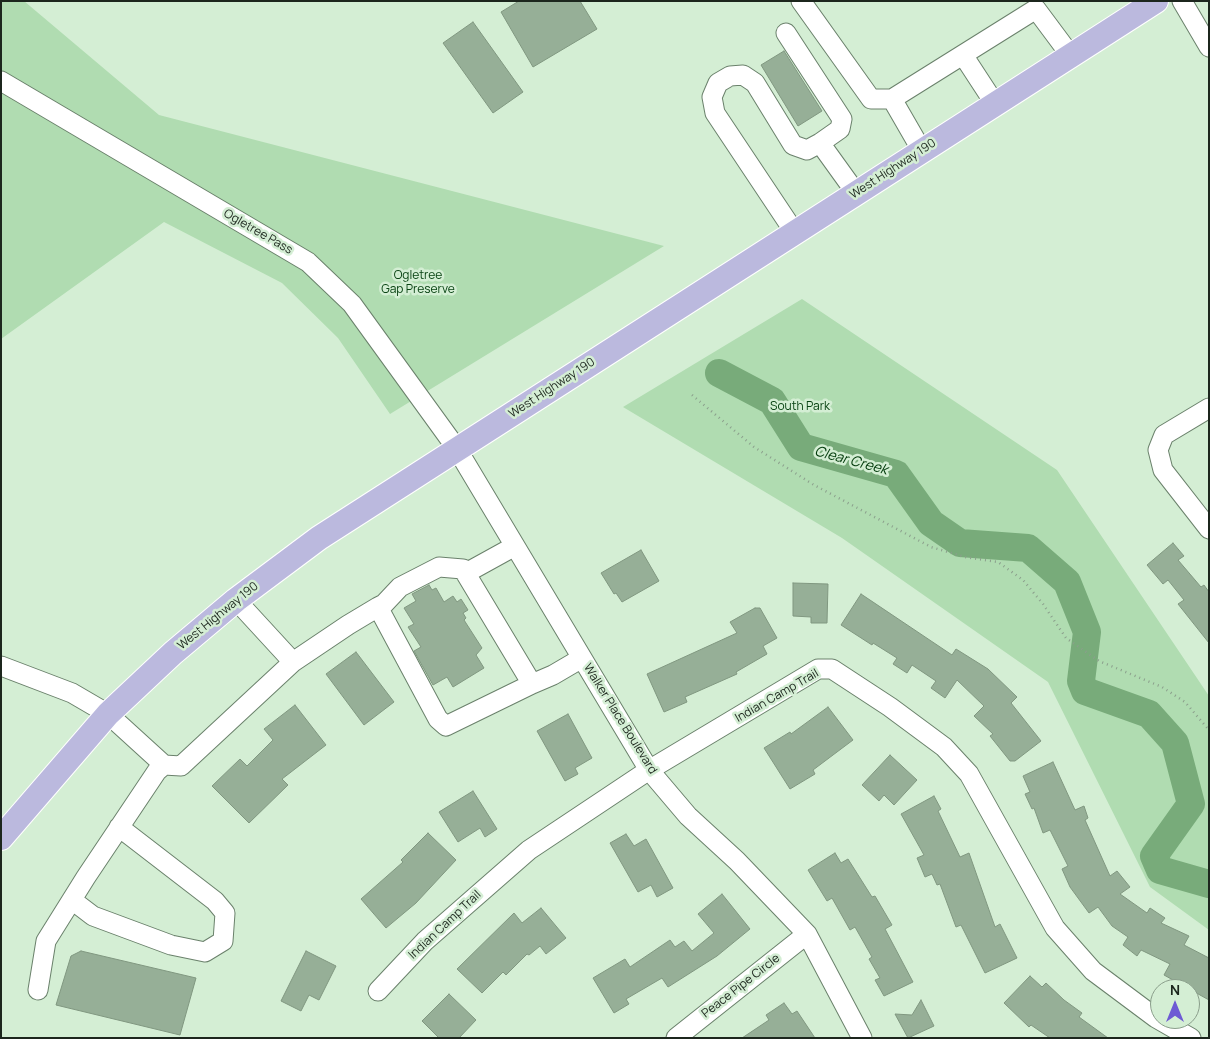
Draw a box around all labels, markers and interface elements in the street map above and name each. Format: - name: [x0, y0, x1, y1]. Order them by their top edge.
- street label: West Highway 190: [847, 136, 939, 202]
- street label: Ogletree Pass: [221, 206, 295, 258]
- park label: Ogletree Gap Preserve: [381, 269, 455, 297]
- street label: West Highway 190: [506, 355, 598, 421]
- park label: South Park: [770, 400, 830, 414]
- water label: Clear Creek: [813, 443, 889, 479]
- street label: West Highway 190: [175, 579, 261, 653]
- street label: Walker Place Boulevard: [580, 661, 660, 777]
- street label: Indian Camp Trail: [733, 666, 821, 726]
- street label: Indian Camp Trail: [406, 888, 484, 962]
- street label: Peace Pipe Circle: [699, 951, 783, 1021]
- north arrow: [1150, 979, 1200, 1029]
- text: N: [1170, 980, 1180, 999]

